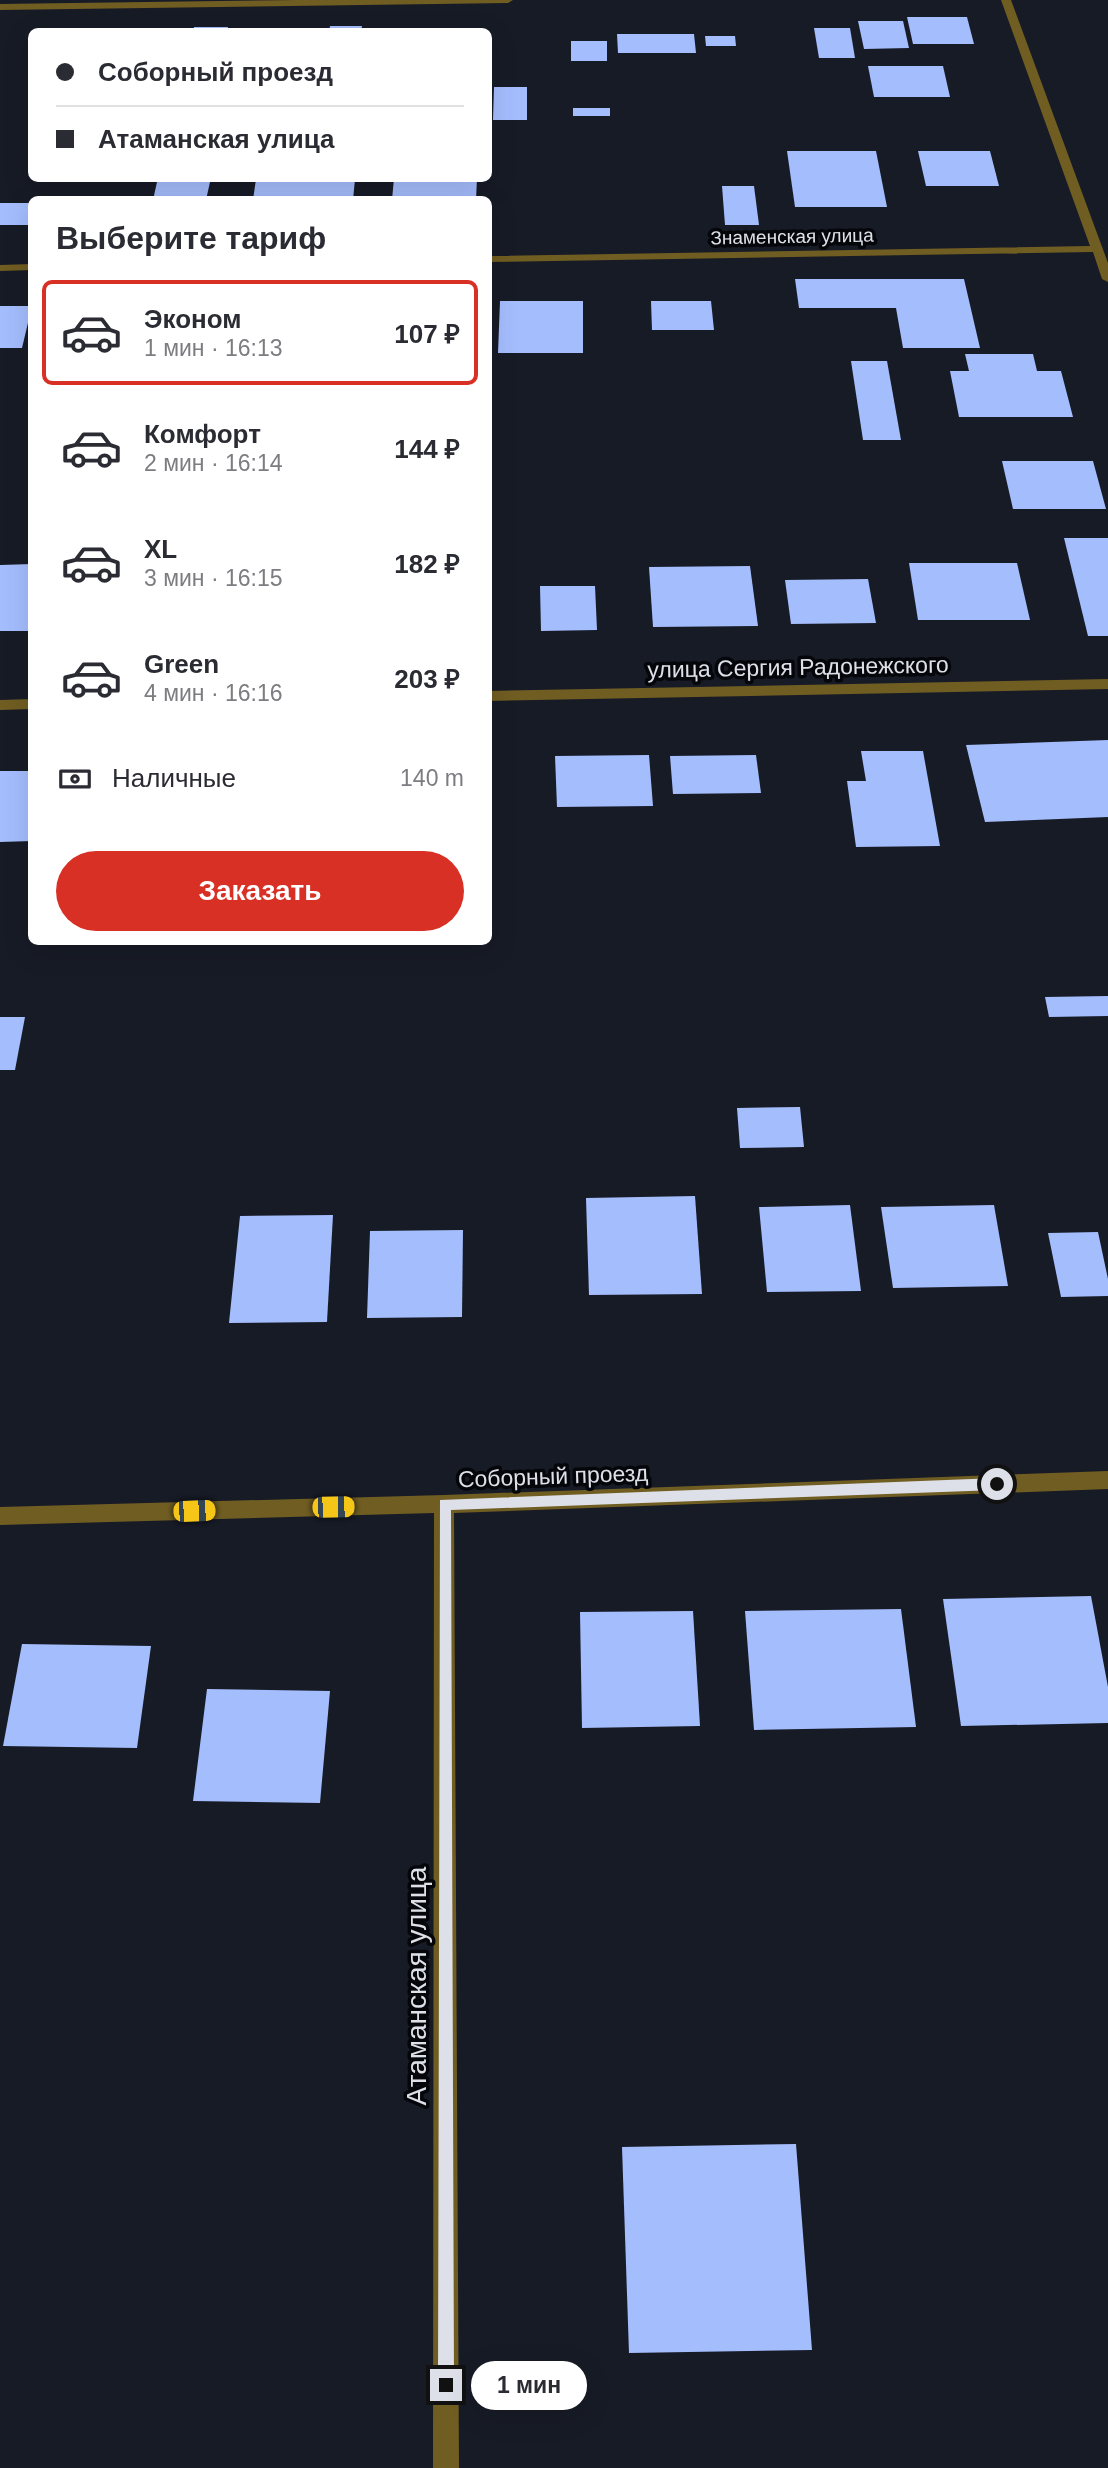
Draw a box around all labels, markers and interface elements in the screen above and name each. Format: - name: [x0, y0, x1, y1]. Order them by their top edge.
- text: Соборный проезд: [98, 57, 333, 87]
- text: Атаманская улица: [98, 124, 334, 154]
- text: Выберите тариф: [56, 220, 326, 256]
- street label: Знаменская улица: [710, 225, 874, 248]
- icon: car: [60, 301, 123, 364]
- text: Эконом: [144, 304, 242, 334]
- text: 107 ₽: [394, 319, 460, 349]
- text: 1 мин · 16:13: [144, 335, 283, 361]
- icon: car: [60, 416, 123, 479]
- text: Комфорт: [144, 419, 261, 449]
- text: 144 ₽: [394, 434, 460, 464]
- text: 2 мин · 16:14: [144, 450, 283, 476]
- icon: car: [60, 531, 123, 594]
- text: XL: [144, 534, 177, 564]
- text: 182 ₽: [394, 549, 460, 579]
- text: 3 мин · 16:15: [144, 565, 283, 591]
- icon: car: [60, 646, 123, 709]
- text: Green: [144, 649, 219, 679]
- street label: улица Сергия Радонежского: [647, 651, 949, 683]
- text: 203 ₽: [394, 664, 460, 694]
- text: 4 мин · 16:16: [144, 680, 283, 706]
- icon: cash: [56, 760, 94, 798]
- text: Наличные: [112, 763, 236, 793]
- text: 140 m: [400, 765, 464, 791]
- button: Заказать: [56, 851, 464, 931]
- street label: Соборный проезд: [457, 1460, 649, 1492]
- route start: [981, 1468, 1013, 1500]
- car: [312, 1496, 355, 1518]
- car: [173, 1500, 216, 1522]
- street label: Атаманская улица: [401, 1866, 432, 2105]
- callout: 1 мин: [471, 2360, 586, 2410]
- route end: [430, 2369, 462, 2401]
- text: 1 мин: [497, 2372, 561, 2398]

